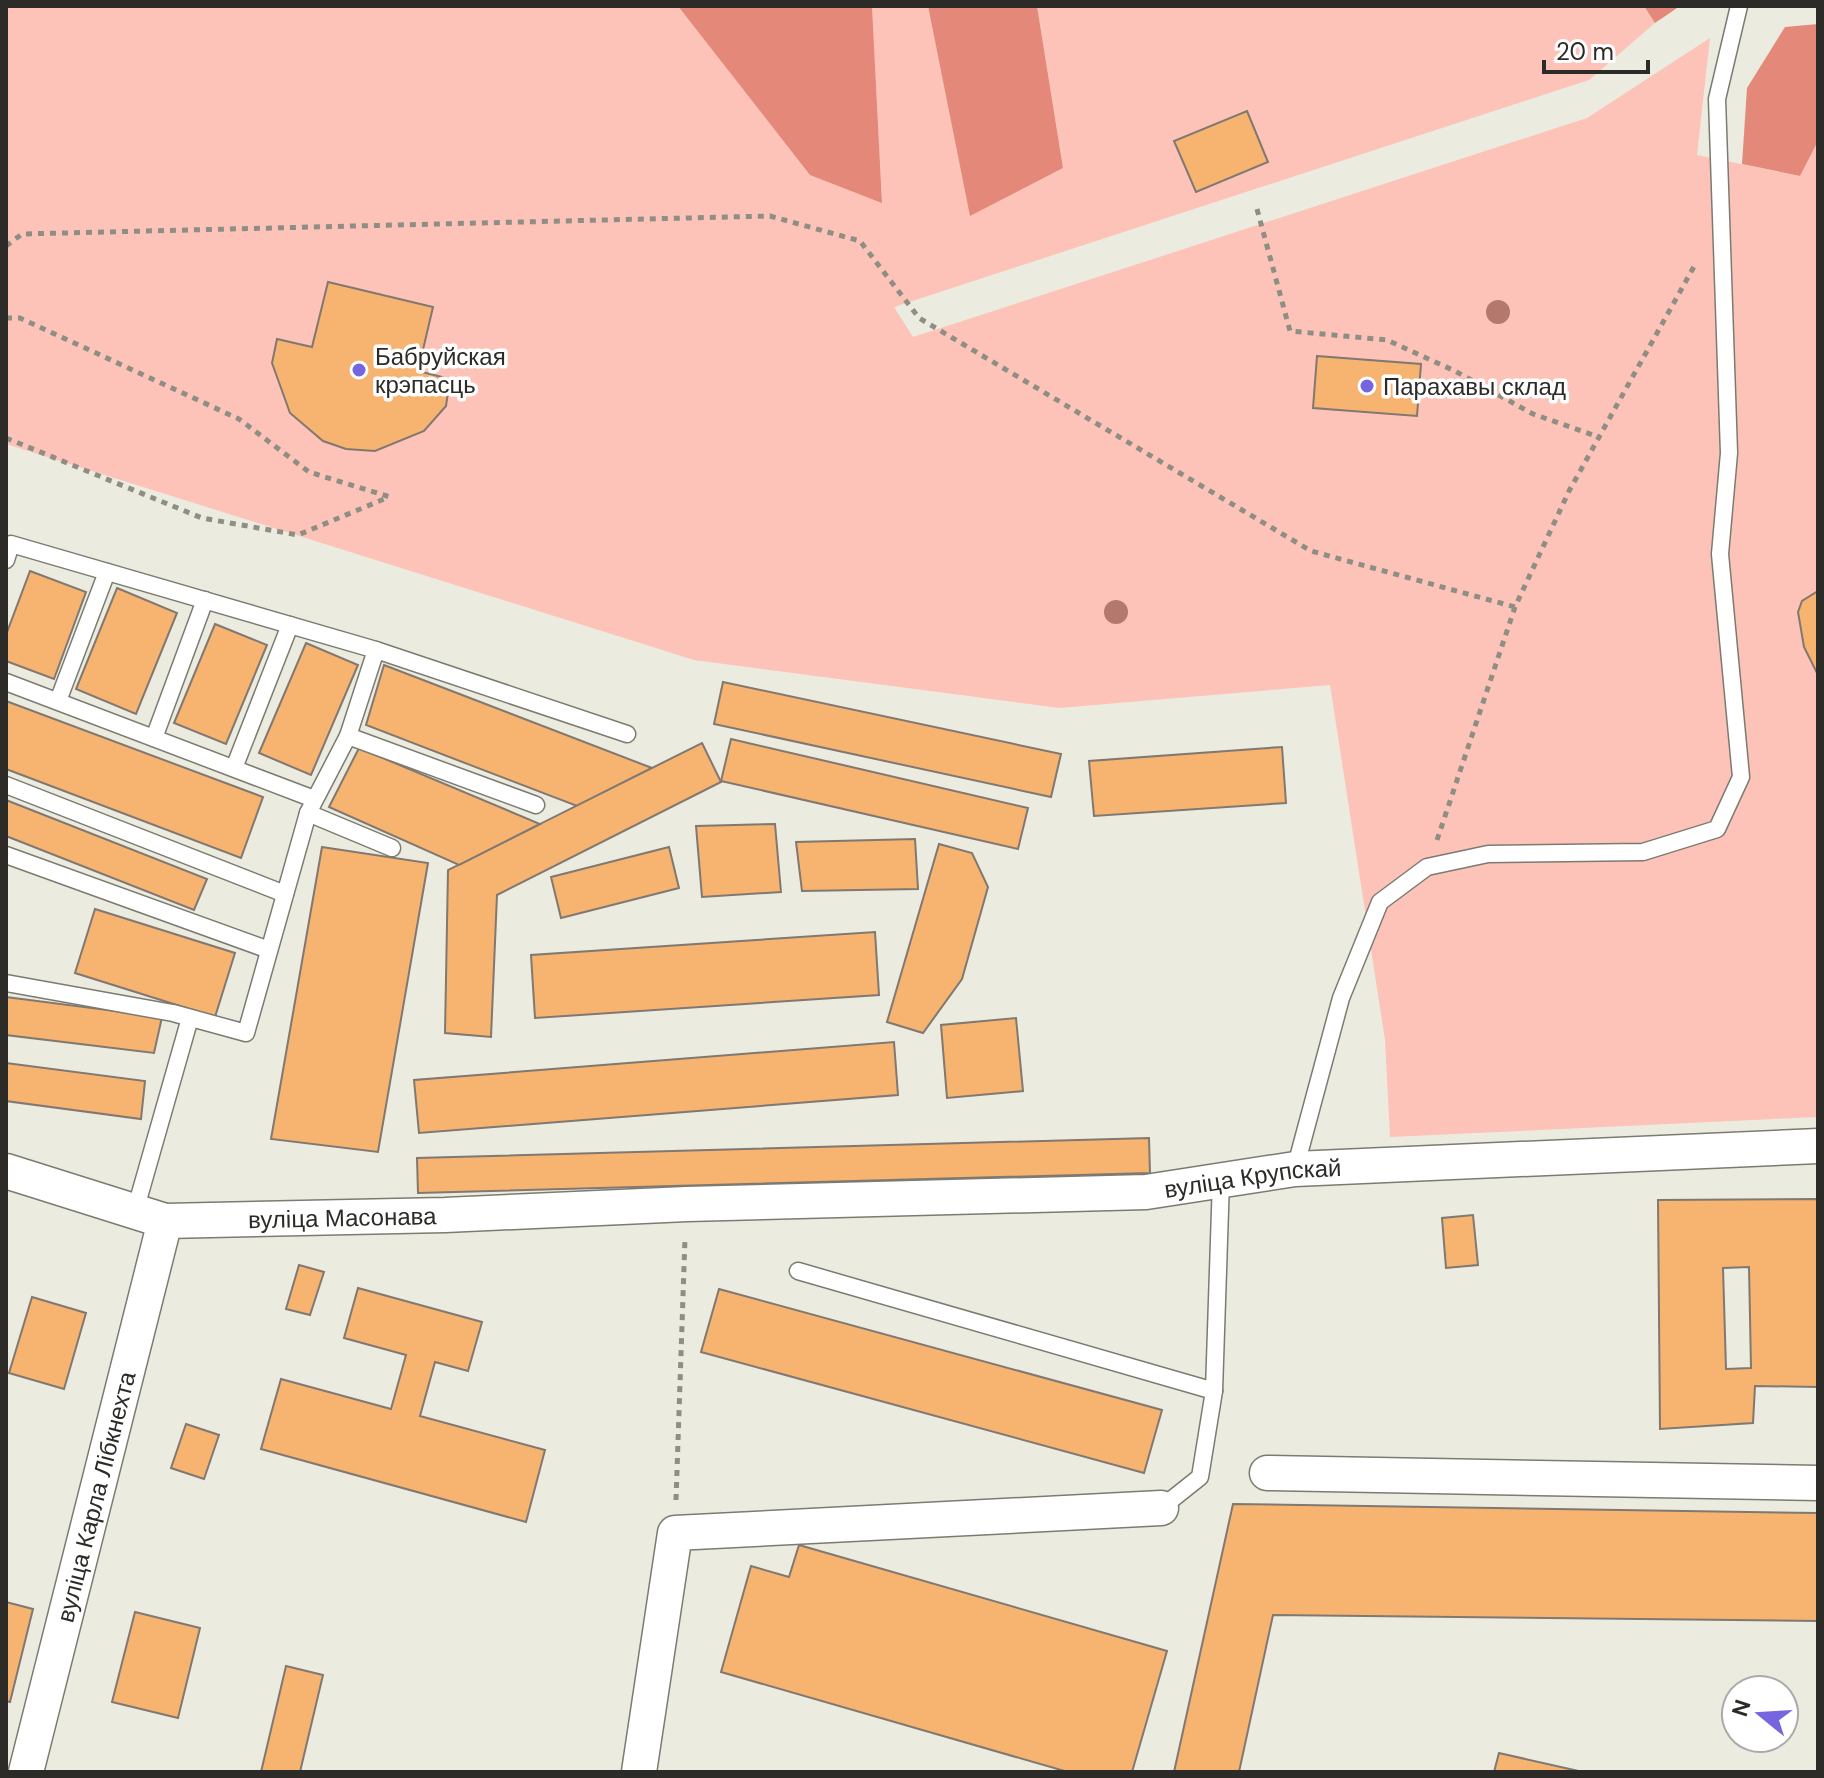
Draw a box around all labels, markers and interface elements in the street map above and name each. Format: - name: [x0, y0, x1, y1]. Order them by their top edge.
- scale bar: [1544, 24, 1648, 74]
- text: 20 m: [1556, 36, 1614, 67]
- place label: Бабруйская крэпасць: [375, 341, 506, 400]
- marker: Бабруйская крэпасць: [350, 361, 368, 379]
- place label: Парахавы склад: [1383, 371, 1566, 402]
- marker: Парахавы склад: [1358, 377, 1376, 395]
- street label: вуліца Крупскай: [1162, 1151, 1342, 1204]
- street label: вуліца Масонава: [248, 1200, 437, 1235]
- street label: вуліца Карла Лібкнехта: [49, 1367, 142, 1625]
- north arrow: [1720, 1674, 1800, 1754]
- text: N: [1725, 1696, 1758, 1720]

